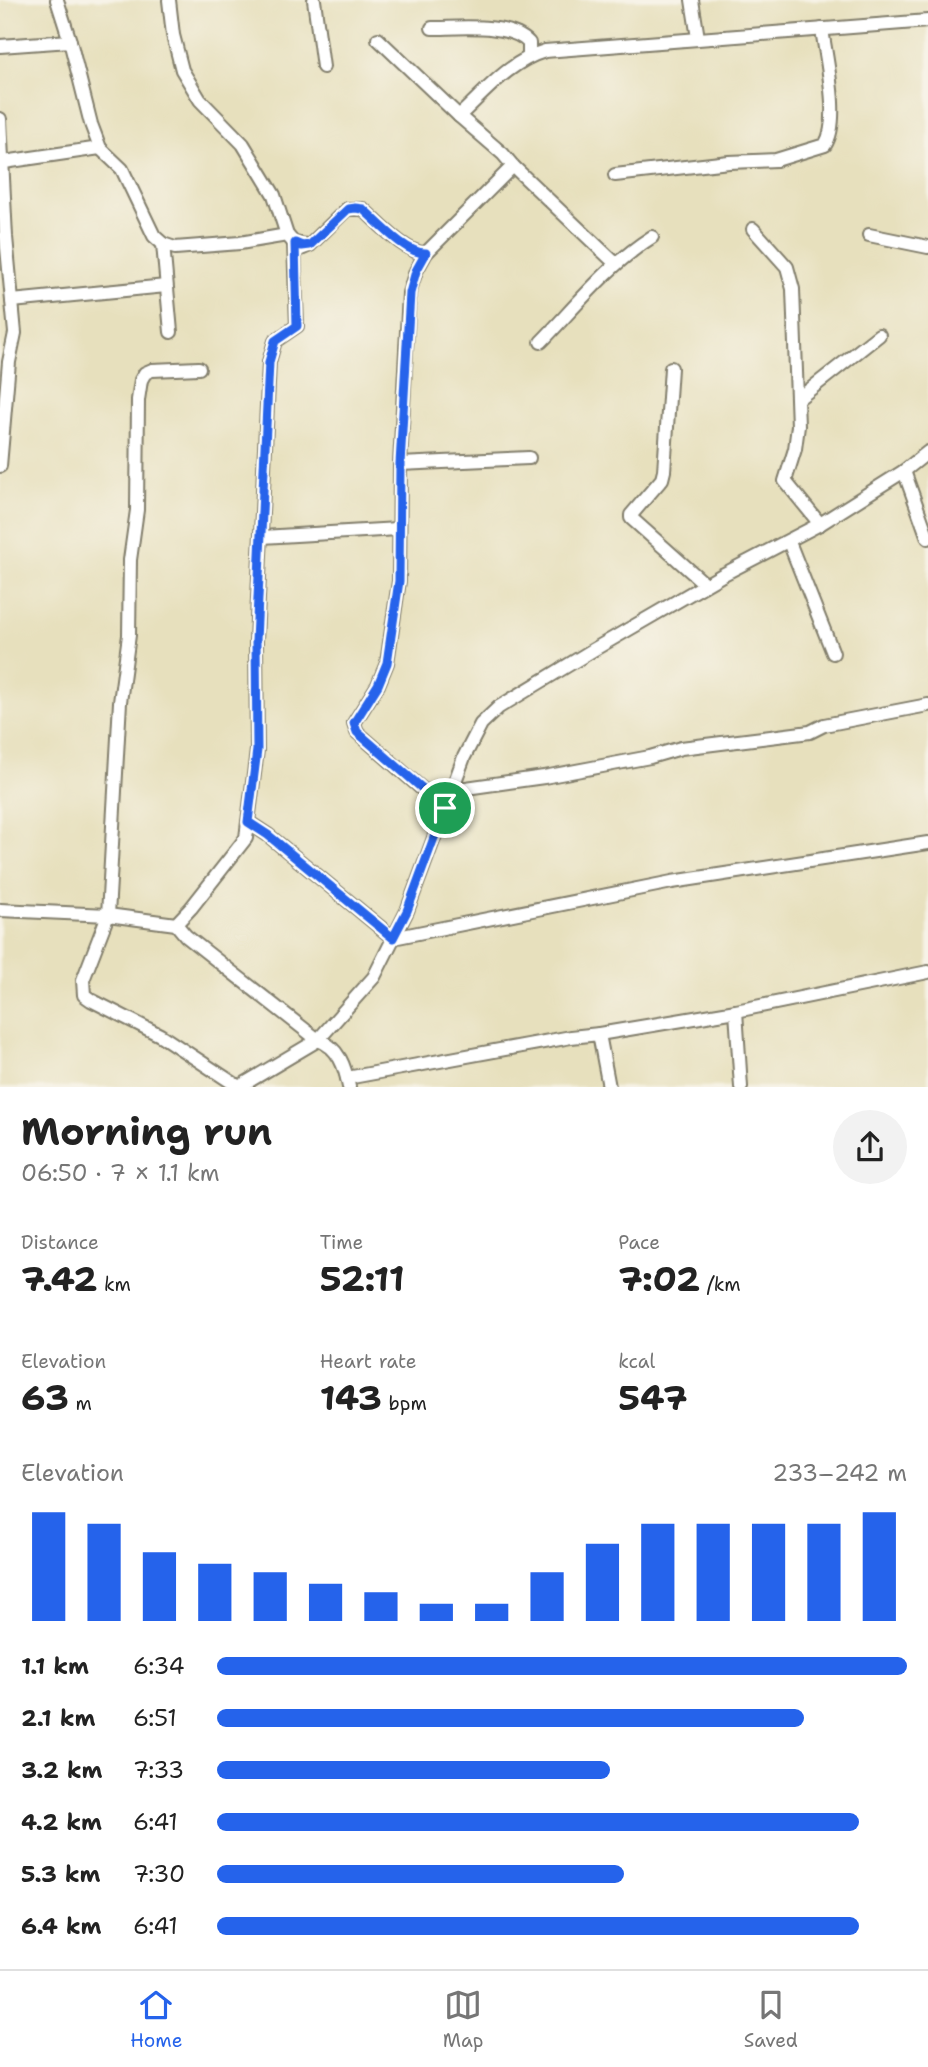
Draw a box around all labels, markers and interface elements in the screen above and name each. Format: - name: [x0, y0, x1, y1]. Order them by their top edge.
- pin: [415, 778, 475, 838]
- icon: arrive: [426, 789, 464, 827]
- text: Morning run: [21, 1106, 272, 1157]
- button: share: [833, 1110, 907, 1184]
- text: 06:50 · 7 × 1.1 km: [21, 1158, 219, 1188]
- text: Distance: [21, 1230, 99, 1255]
- text: Time: [320, 1230, 363, 1255]
- text: Pace: [618, 1230, 660, 1255]
- text: 7.42: [21, 1255, 98, 1302]
- text: 52:11: [320, 1255, 405, 1302]
- text: 7:02: [618, 1255, 700, 1302]
- text: km: [98, 1272, 131, 1297]
- text: /km: [700, 1272, 741, 1297]
- text: Elevation: [21, 1349, 106, 1374]
- text: Heart rate: [320, 1349, 416, 1374]
- text: kcal: [618, 1349, 655, 1374]
- text: 63: [21, 1374, 69, 1421]
- text: 143: [320, 1374, 382, 1421]
- text: 547: [618, 1374, 688, 1421]
- text: m: [69, 1391, 92, 1416]
- text: bpm: [382, 1391, 427, 1416]
- text: Elevation: [21, 1458, 124, 1488]
- text: 233–242 m: [772, 1458, 907, 1488]
- text: 1.1 km: [21, 1651, 89, 1681]
- text: 6:34: [133, 1651, 185, 1681]
- text: 2.1 km: [21, 1703, 95, 1733]
- text: 6:51: [133, 1703, 177, 1733]
- text: 3.2 km: [21, 1755, 103, 1785]
- text: 7:33: [133, 1755, 184, 1785]
- text: 4.2 km: [21, 1807, 102, 1837]
- text: 6:41: [133, 1807, 178, 1837]
- text: 5.3 km: [21, 1859, 101, 1889]
- text: 7:30: [133, 1859, 185, 1889]
- text: 6.4 km: [21, 1911, 102, 1941]
- text: 6:41: [133, 1911, 178, 1941]
- tab: Home: [130, 1986, 182, 2053]
- tab: Map: [443, 1986, 483, 2053]
- tab: Saved: [744, 1986, 798, 2053]

